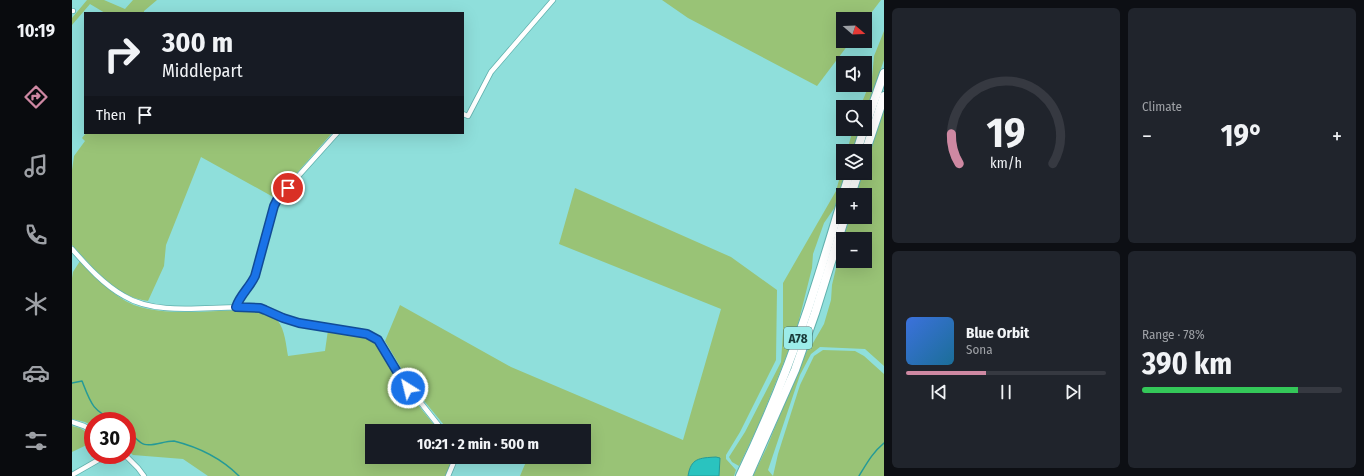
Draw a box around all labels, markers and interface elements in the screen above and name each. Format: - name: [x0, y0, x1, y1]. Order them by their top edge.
- north arrow: [836, 12, 872, 48]
- map controls: [836, 12, 872, 268]
- text: 10:19: [17, 20, 55, 42]
- text: 300 m: [162, 26, 233, 59]
- icon: right: [96, 28, 148, 80]
- button: sound: [836, 56, 872, 92]
- text: Middlepart: [162, 60, 243, 82]
- icon: directions: [22, 83, 50, 111]
- text: Climate: [1142, 99, 1182, 114]
- button: search: [836, 100, 872, 136]
- icon: arrive: [134, 104, 156, 126]
- text: Then: [96, 106, 126, 124]
- text: 19: [986, 107, 1026, 157]
- text: 19°: [1221, 118, 1263, 154]
- text: −: [1142, 123, 1152, 150]
- text: +: [1332, 123, 1342, 150]
- button: layers: [836, 144, 872, 180]
- icon: music: [22, 152, 50, 180]
- text: km/h: [990, 154, 1022, 171]
- pin: [271, 171, 305, 205]
- icon: arrive: [277, 177, 299, 199]
- button: +: [836, 188, 872, 224]
- icon: phone: [22, 221, 50, 249]
- button: −: [836, 232, 872, 268]
- icon: climate: [22, 290, 50, 318]
- text: Blue Orbit: [966, 324, 1029, 342]
- road number: A78: [784, 327, 812, 349]
- text: Range · 78%: [1142, 327, 1205, 342]
- text: Sona: [966, 342, 993, 357]
- text: 390 km: [1142, 346, 1232, 382]
- icon: car: [22, 359, 50, 387]
- position arrow: [387, 367, 429, 409]
- icon: previous: [928, 381, 950, 403]
- icon: pause: [995, 381, 1017, 403]
- icon: next: [1062, 381, 1084, 403]
- speed limit sign: 30: [84, 412, 136, 464]
- icon: filters: [22, 427, 50, 455]
- text: 10:21 · 2 min · 500 m: [417, 435, 539, 453]

